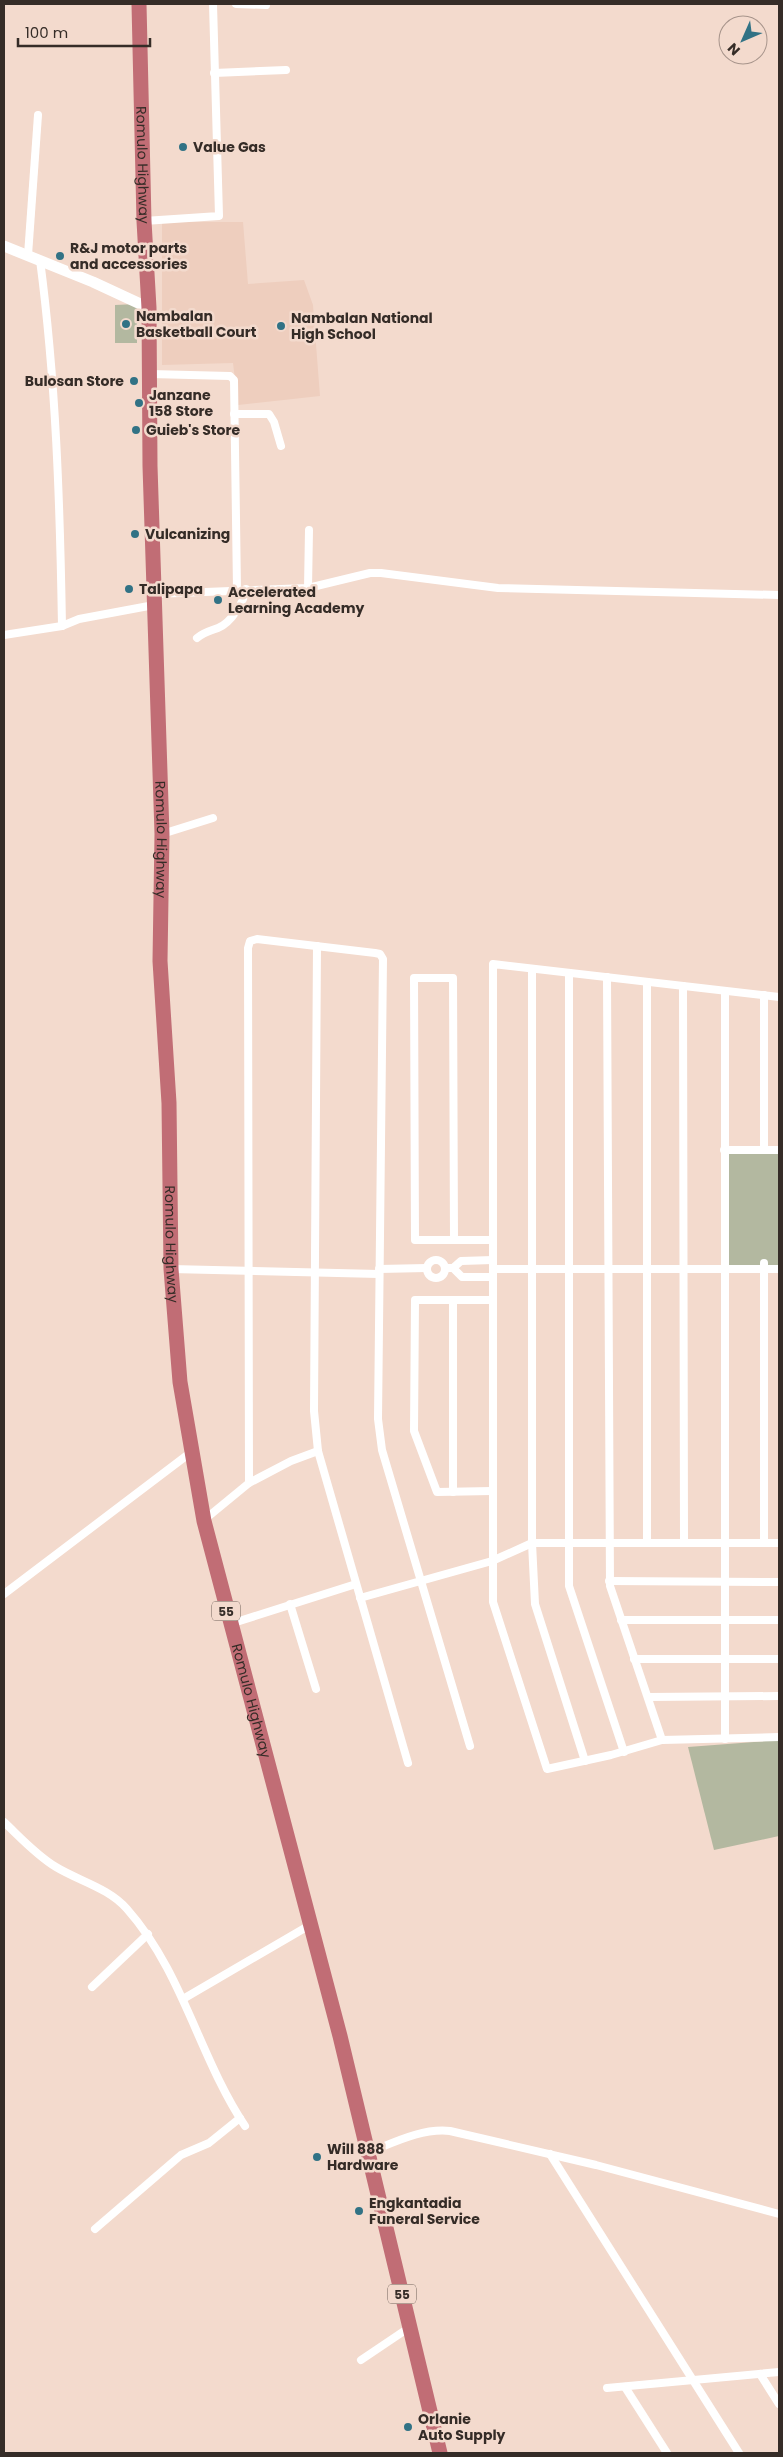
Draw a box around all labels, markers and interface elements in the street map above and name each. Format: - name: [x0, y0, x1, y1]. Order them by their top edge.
- scale bar: [18, 15, 150, 47]
- north arrow: [718, 15, 768, 65]
- text: 100 m: [25, 22, 68, 43]
- text: N: [723, 38, 745, 60]
- street label: Romulo Highway: [131, 106, 154, 224]
- place label: Value Gas: [193, 137, 266, 157]
- marker: Value Gas: [177, 141, 189, 153]
- place label: R&J motor parts and accessories: [70, 238, 188, 274]
- marker: R&J motor parts and accessories: [54, 250, 66, 262]
- place label: Nambalan Basketball Court: [136, 306, 257, 342]
- place label: Nambalan National High School: [291, 308, 433, 344]
- marker: Nambalan Basketball Court: [120, 318, 132, 330]
- marker: Nambalan National High School: [275, 320, 287, 332]
- place label: Bulosan Store: [25, 371, 124, 391]
- marker: Bulosan Store: [128, 375, 140, 387]
- place label: Janzane 158 Store: [149, 385, 214, 421]
- marker: Janzane 158 Store: [133, 397, 145, 409]
- place label: Guieb's Store: [146, 420, 240, 440]
- marker: Guieb's Store: [130, 424, 142, 436]
- place label: Vulcanizing: [145, 524, 230, 544]
- marker: Vulcanizing: [129, 528, 141, 540]
- place label: Talipapa: [139, 579, 203, 599]
- place label: Accelerated Learning Academy: [228, 582, 365, 618]
- marker: Talipapa: [123, 583, 135, 595]
- marker: Accelerated Learning Academy: [212, 594, 224, 606]
- street label: Romulo Highway: [150, 781, 172, 899]
- street label: Romulo Highway: [160, 1185, 184, 1304]
- road number: 55: [212, 1602, 240, 1620]
- street label: Romulo Highway: [227, 1641, 276, 1760]
- place label: Will 888 Hardware: [327, 2139, 399, 2175]
- marker: Will 888 Hardware: [311, 2151, 323, 2163]
- place label: Engkantadia Funeral Service: [369, 2193, 480, 2229]
- marker: Engkantadia Funeral Service: [353, 2205, 365, 2217]
- road number: 55: [388, 2284, 416, 2304]
- place label: Orlanie Auto Supply: [418, 2409, 506, 2445]
- marker: Orlanie Auto Supply: [402, 2421, 414, 2433]

